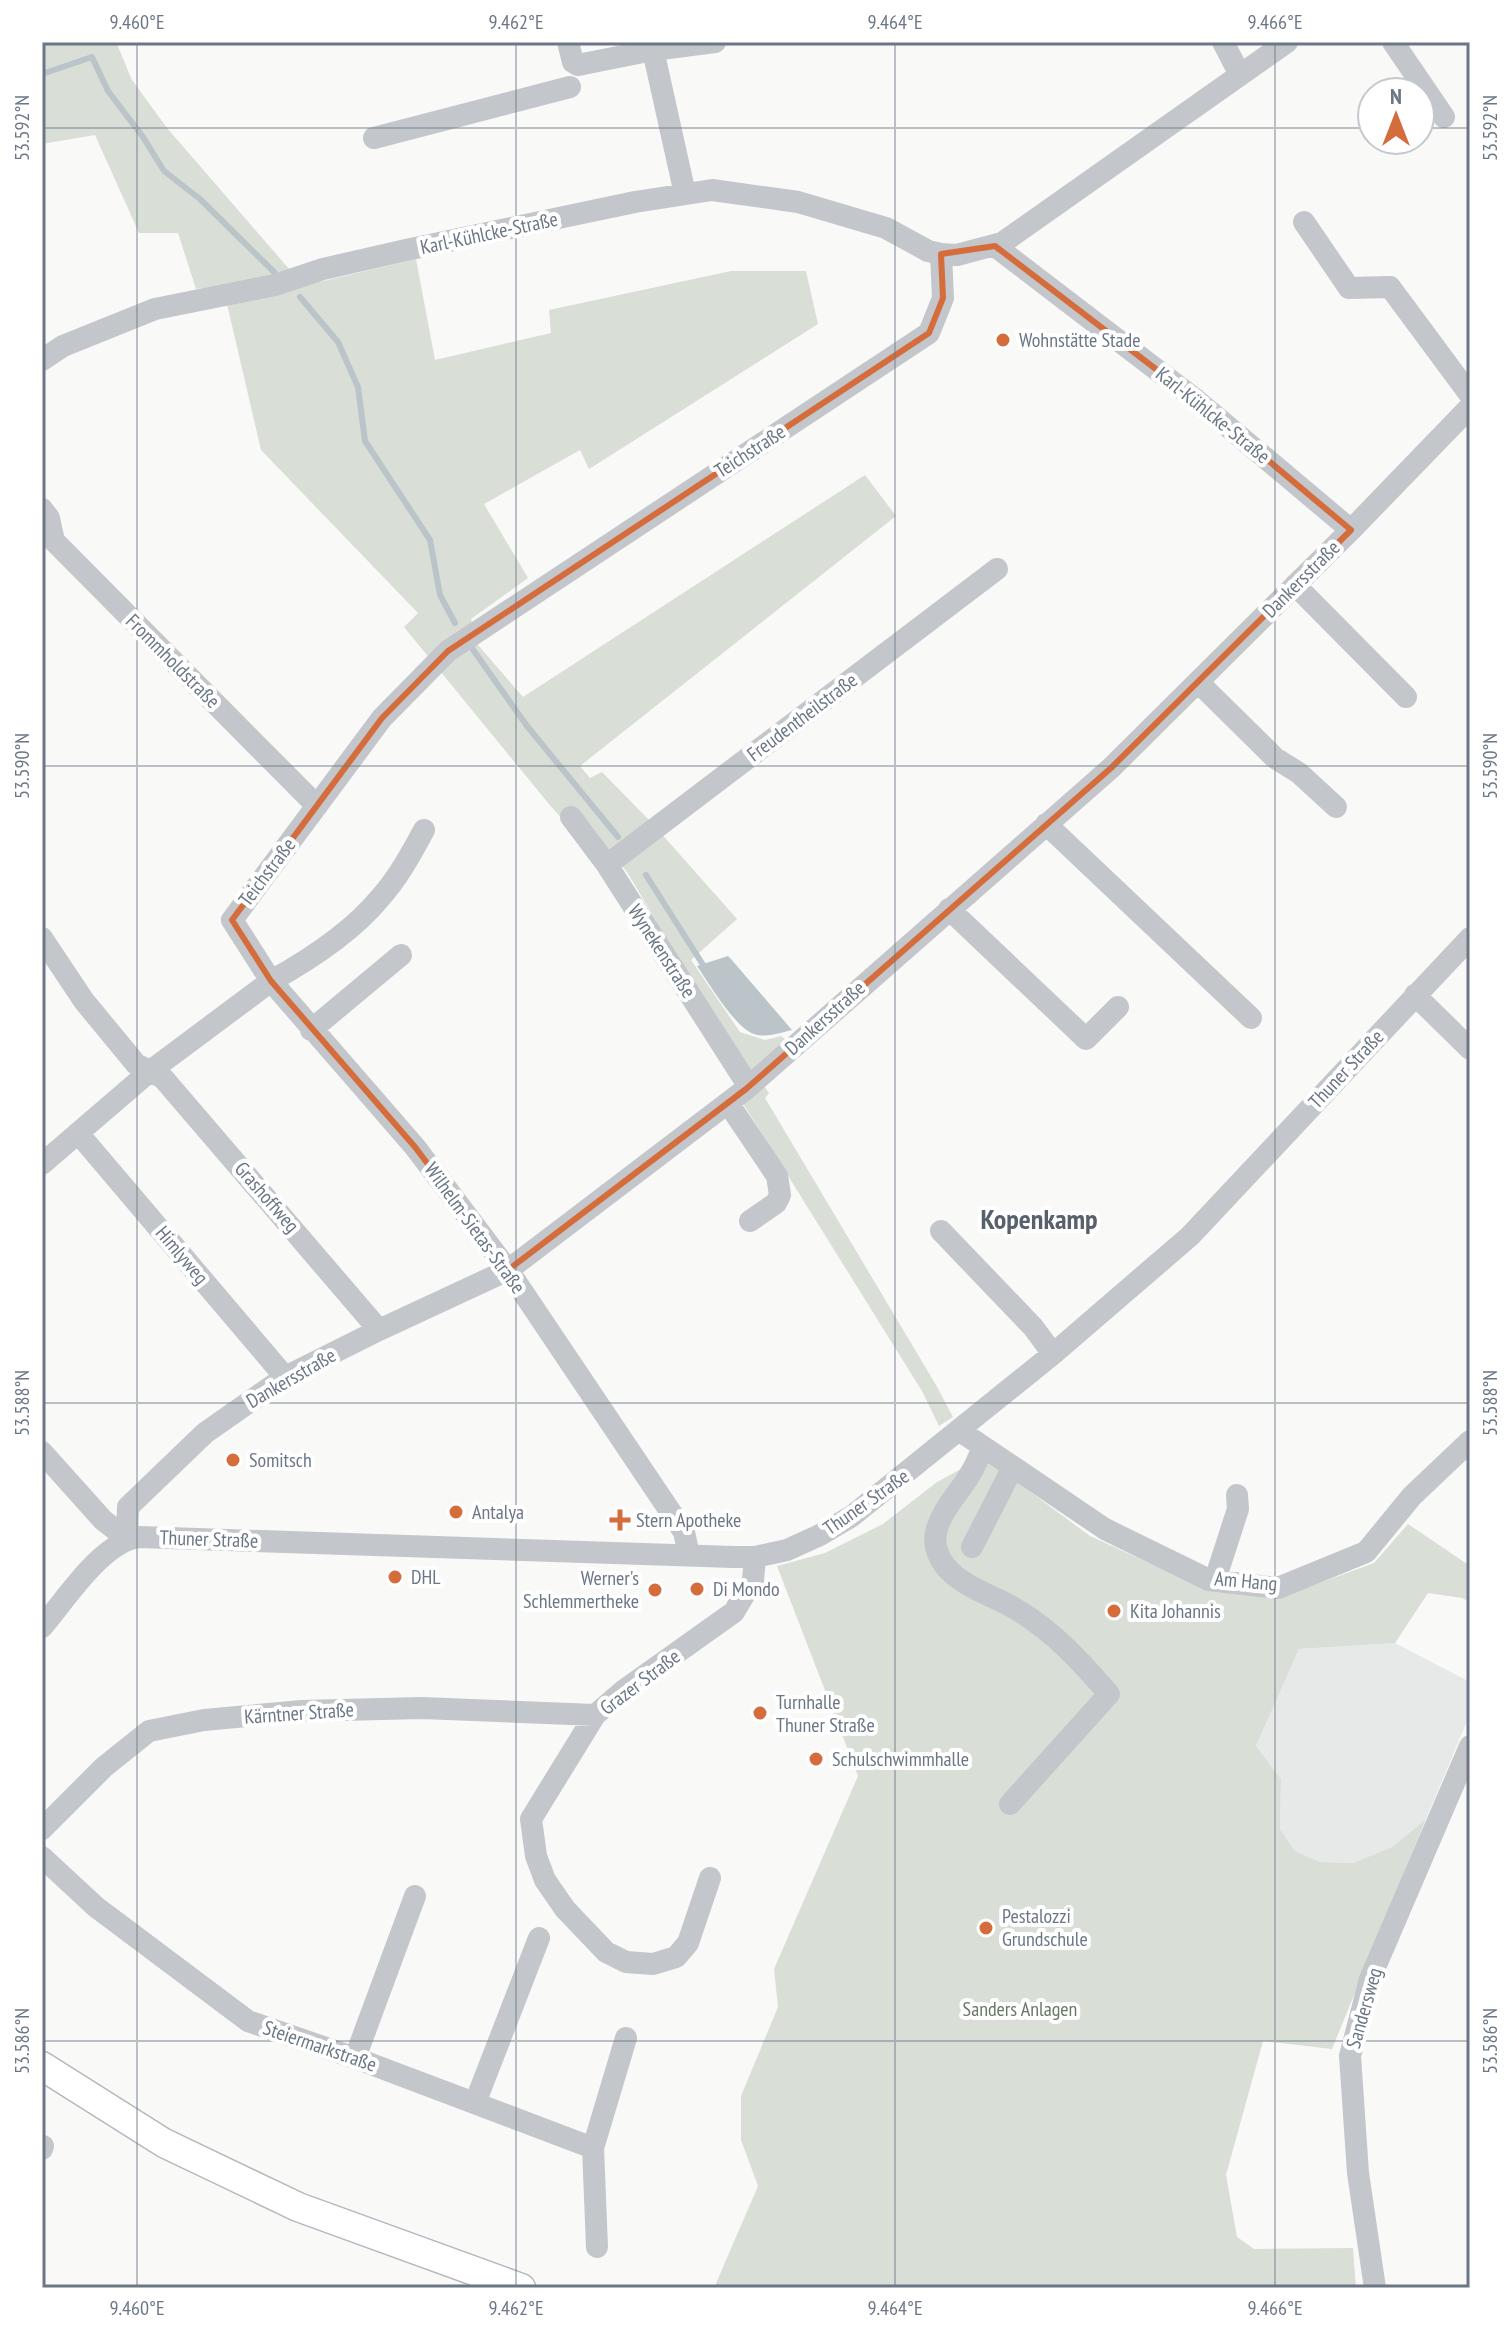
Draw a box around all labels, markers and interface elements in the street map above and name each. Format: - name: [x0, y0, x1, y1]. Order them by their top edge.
- text: 9.460°E: [110, 9, 164, 35]
- text: 9.462°E: [489, 9, 543, 35]
- text: 9.464°E: [868, 9, 922, 35]
- text: 9.466°E: [1248, 9, 1302, 35]
- north arrow: [1356, 76, 1436, 156]
- text: N: [1390, 82, 1402, 110]
- text: 53.592°N: [9, 95, 35, 161]
- text: 53.592°N: [1477, 95, 1503, 161]
- street label: Karl-Kühlcke-Straße: [418, 206, 560, 260]
- place label: Wohnstätte Stade: [1019, 327, 1141, 353]
- marker: Wohnstätte Stade: [994, 331, 1012, 349]
- street label: Karl-Kühlcke-Straße: [1151, 361, 1275, 469]
- street label: Teichstraße: [710, 419, 790, 483]
- street label: Dankersstraße: [1257, 535, 1345, 623]
- street label: Frommholdstraße: [120, 608, 226, 714]
- street label: Freudentheilstraße: [742, 667, 862, 767]
- text: 53.590°N: [9, 733, 35, 799]
- text: 53.590°N: [1477, 733, 1503, 799]
- street label: Teichstraße: [233, 833, 301, 911]
- street label: Wynekenstraße: [622, 899, 702, 1003]
- street label: Dankersstraße: [779, 975, 871, 1061]
- street label: Thuner Straße: [1303, 1024, 1389, 1114]
- street label: Grashoffweg: [229, 1156, 305, 1238]
- street label: Wilhelm-Sietas-Straße: [419, 1157, 531, 1299]
- district label: Kopenkamp: [980, 1200, 1098, 1237]
- street label: Himlyweg: [150, 1220, 214, 1290]
- street label: Dankersstraße: [242, 1342, 340, 1414]
- text: 53.588°N: [9, 1370, 35, 1436]
- text: 53.588°N: [1477, 1370, 1503, 1436]
- place label: Somitsch: [249, 1447, 312, 1473]
- marker: Somitsch: [224, 1451, 242, 1469]
- street label: Thuner Straße: [818, 1463, 914, 1541]
- place label: Antalya: [472, 1499, 524, 1525]
- marker: Antalya: [447, 1503, 465, 1521]
- place label: Stern Apotheke: [636, 1507, 741, 1533]
- marker: Stern Apotheke: [611, 1511, 629, 1529]
- street label: Thuner Straße: [159, 1524, 259, 1554]
- place label: DHL: [411, 1564, 441, 1590]
- place label: Werner's Schlemmertheke: [523, 1565, 639, 1614]
- street label: Am Hang: [1214, 1565, 1278, 1597]
- marker: DHL: [386, 1568, 404, 1586]
- place label: Di Mondo: [713, 1576, 780, 1602]
- marker: Di Mondo: [688, 1580, 706, 1598]
- marker: Werner's Schlemmertheke: [646, 1581, 664, 1599]
- place label: Kita Johannis: [1130, 1598, 1221, 1624]
- marker: Kita Johannis: [1105, 1602, 1123, 1620]
- street label: Grazer Straße: [595, 1643, 685, 1721]
- place label: Turnhalle Thuner Straße: [776, 1689, 875, 1738]
- street label: Kärntner Straße: [243, 1696, 355, 1730]
- marker: Turnhalle Thuner Straße: [751, 1704, 769, 1722]
- place label: Schulschwimmhalle: [832, 1746, 969, 1772]
- marker: Schulschwimmhalle: [807, 1750, 825, 1768]
- place label: Pestalozzi Grundschule: [1002, 1903, 1088, 1952]
- marker: Pestalozzi Grundschule: [977, 1919, 995, 1937]
- street label: Sandersweg: [1340, 1965, 1388, 2051]
- park label: Sanders Anlagen: [963, 1996, 1077, 2022]
- text: 53.586°N: [9, 2008, 35, 2074]
- text: 53.586°N: [1477, 2008, 1503, 2074]
- street label: Steiermarkstraße: [260, 2014, 380, 2078]
- text: 9.460°E: [110, 2295, 164, 2321]
- text: 9.462°E: [489, 2295, 543, 2321]
- text: 9.464°E: [868, 2295, 922, 2321]
- text: 9.466°E: [1248, 2295, 1302, 2321]

